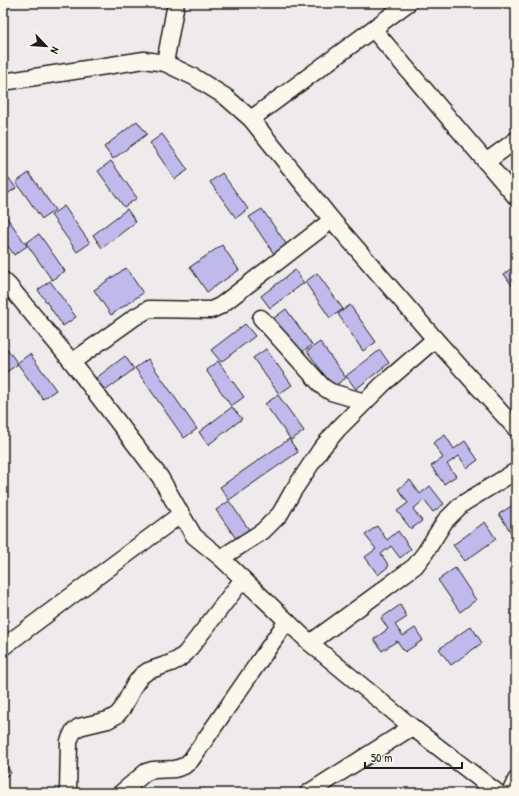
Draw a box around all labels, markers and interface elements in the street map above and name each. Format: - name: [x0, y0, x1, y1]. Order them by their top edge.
- north arrow: [26, 26, 66, 66]
- text: N: [47, 45, 63, 56]
- scale bar: [365, 744, 462, 770]
- text: 50 m: [371, 749, 392, 766]

